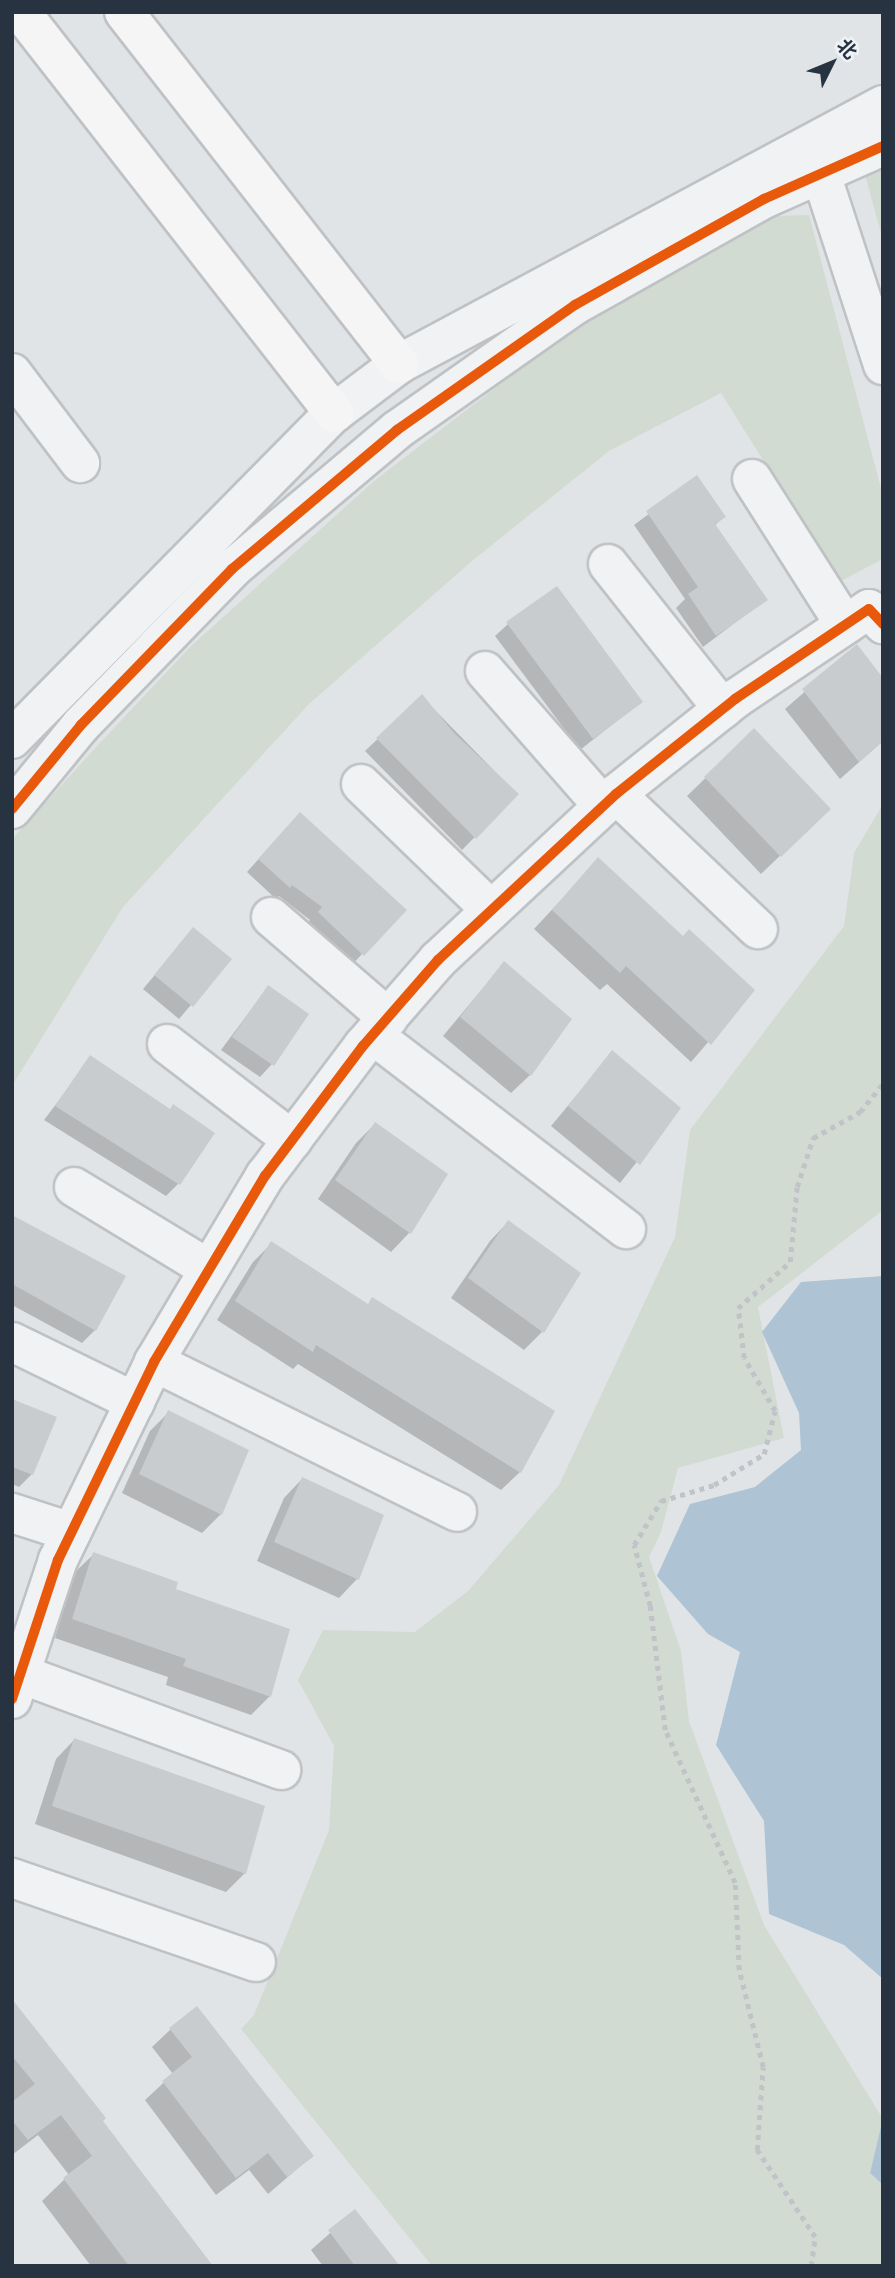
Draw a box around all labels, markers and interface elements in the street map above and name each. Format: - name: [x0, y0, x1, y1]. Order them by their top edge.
- north arrow: [797, 28, 867, 98]
- text: 北: [833, 34, 862, 63]

